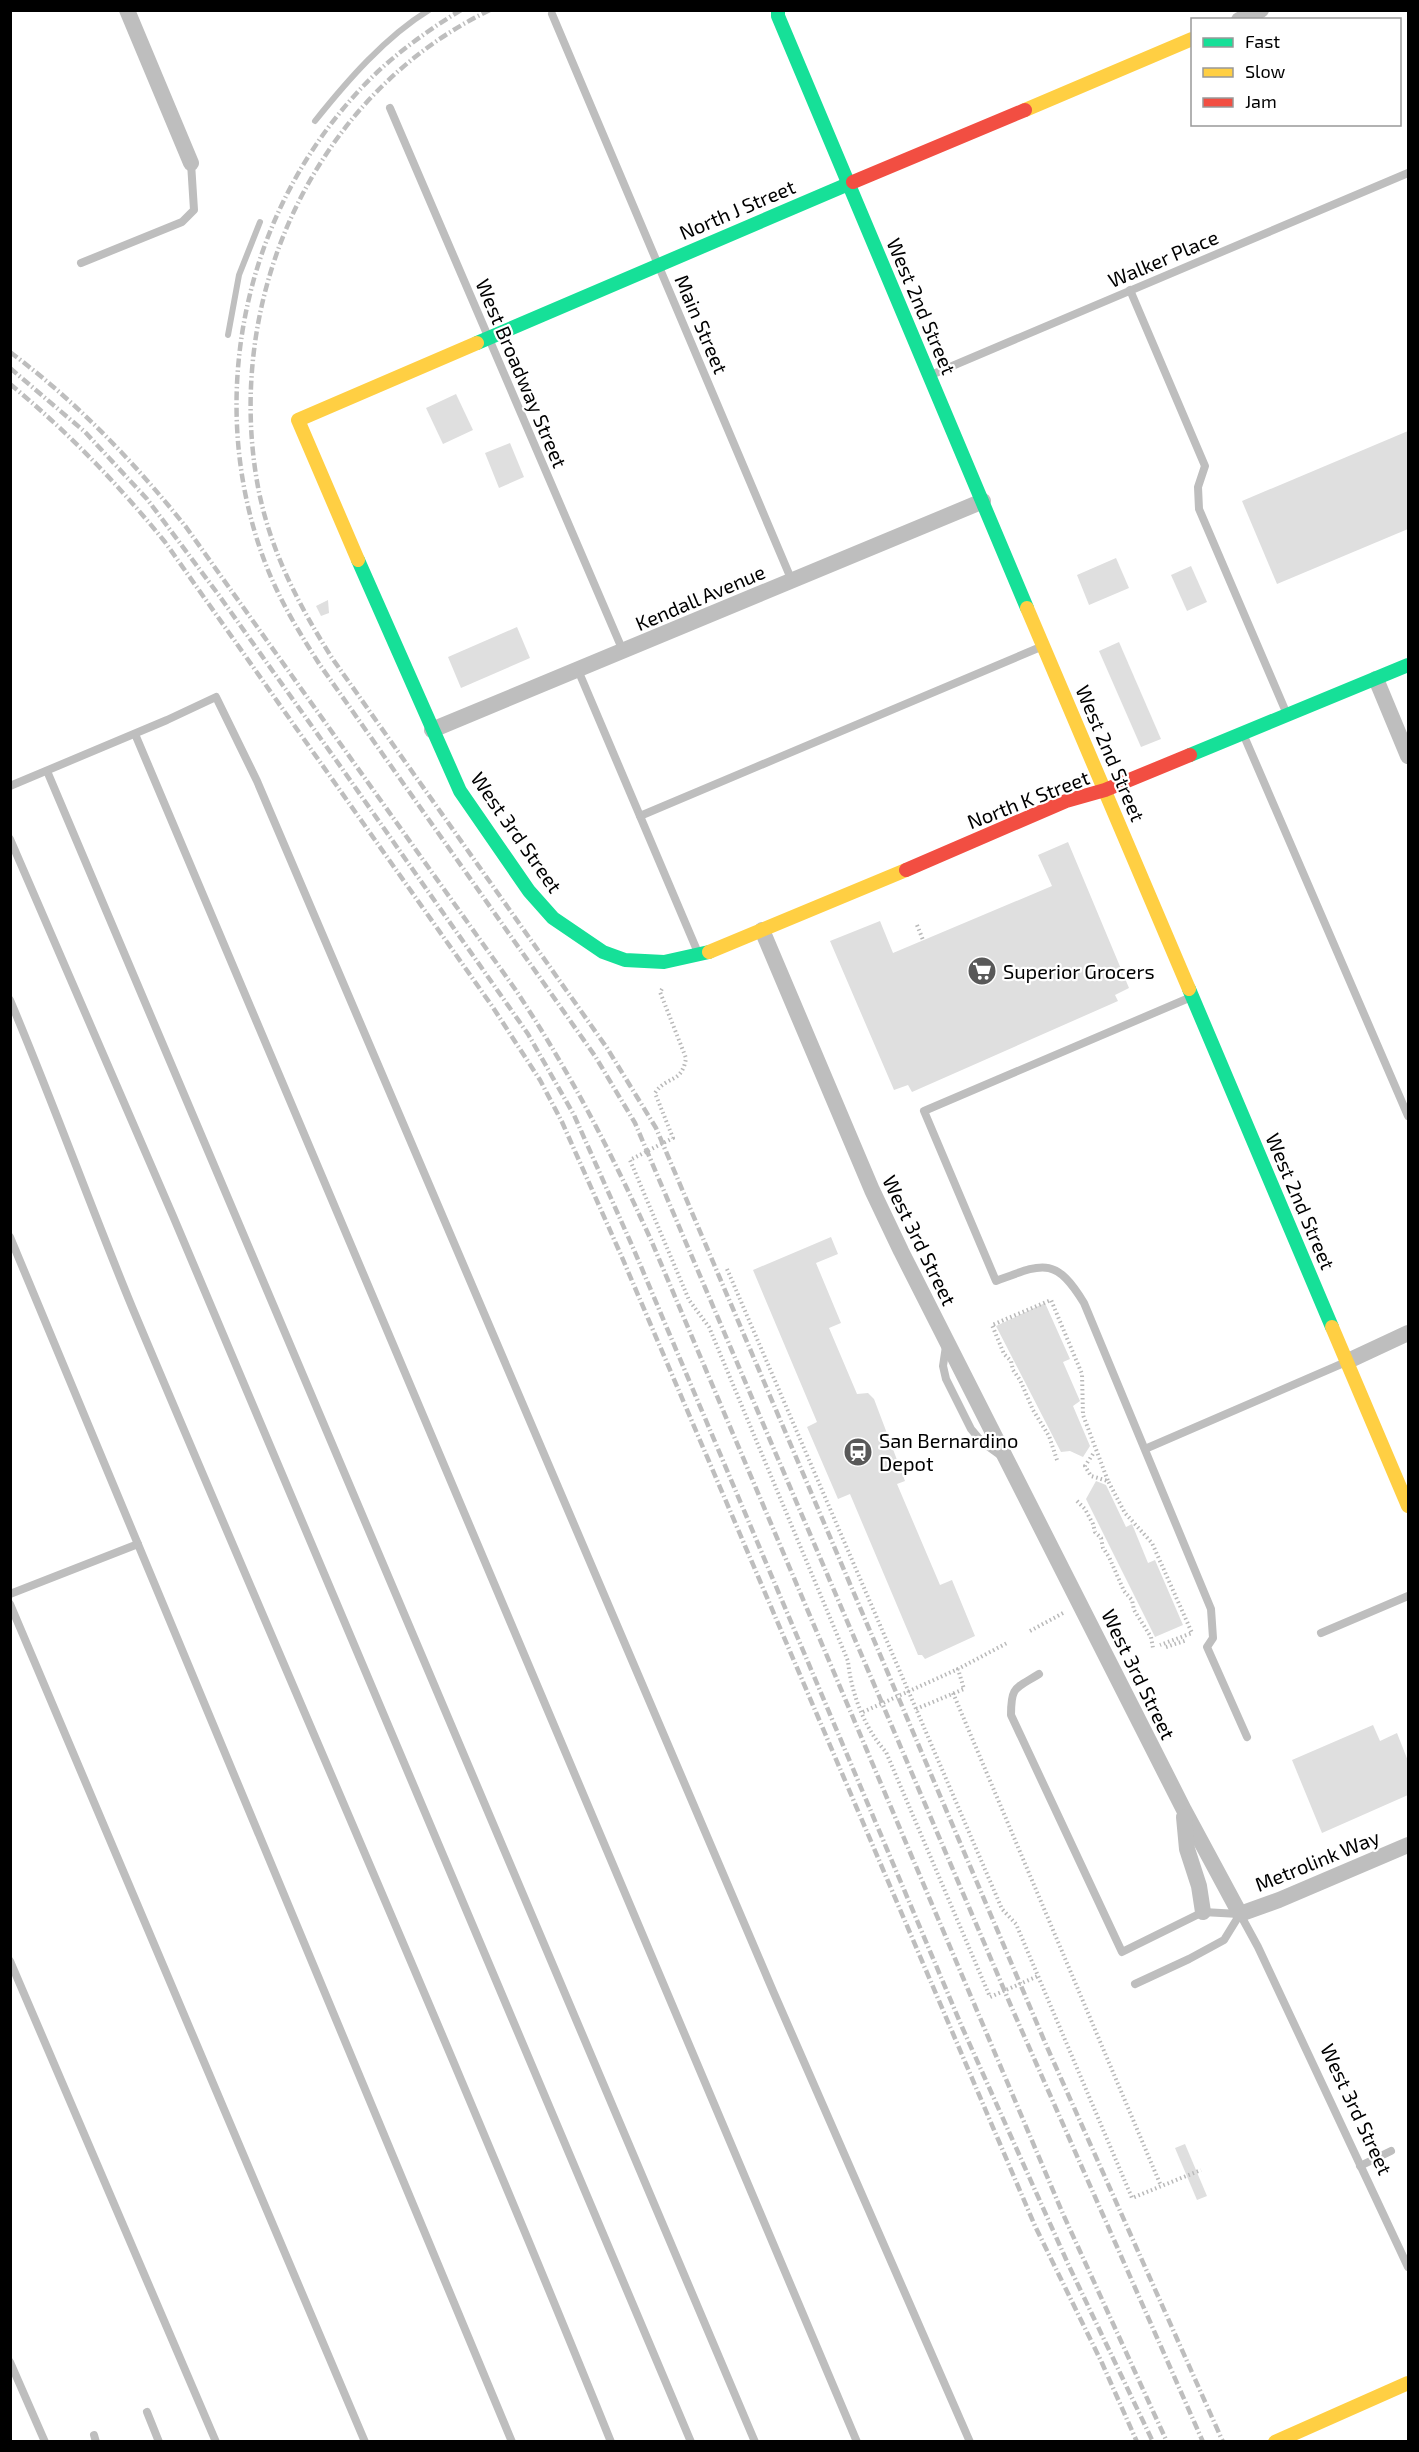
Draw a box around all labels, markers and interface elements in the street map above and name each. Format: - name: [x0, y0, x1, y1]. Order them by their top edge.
- legend: [1191, 18, 1401, 126]
- text: Fast: [1245, 30, 1280, 52]
- text: Slow: [1245, 60, 1286, 82]
- text: Jam: [1245, 90, 1277, 112]
- street label: North J Street: [675, 174, 799, 244]
- street label: Walker Place: [1104, 224, 1222, 292]
- street label: West 2nd Street: [882, 234, 962, 378]
- street label: Main Street: [670, 271, 734, 377]
- street label: West Broadway Street: [471, 275, 573, 472]
- street label: Kendall Avenue: [631, 559, 769, 635]
- street label: West 2nd Street: [1071, 681, 1151, 825]
- street label: North K Street: [964, 765, 1093, 833]
- street label: West 3rd Street: [466, 767, 568, 897]
- supermarket icon: Superior Grocers: [966, 955, 998, 987]
- place label: Superior Grocers: [1003, 959, 1155, 983]
- street label: West 2nd Street: [1261, 1129, 1341, 1273]
- street label: West 3rd Street: [878, 1171, 962, 1309]
- place label: San Bernardino Depot: [879, 1428, 1018, 1475]
- station icon: San Bernardino Depot: [842, 1436, 874, 1468]
- street label: West 3rd Street: [1097, 1605, 1181, 1743]
- street label: Metrolink Way: [1251, 1824, 1383, 1896]
- street label: West 3rd Street: [1316, 2040, 1398, 2179]

